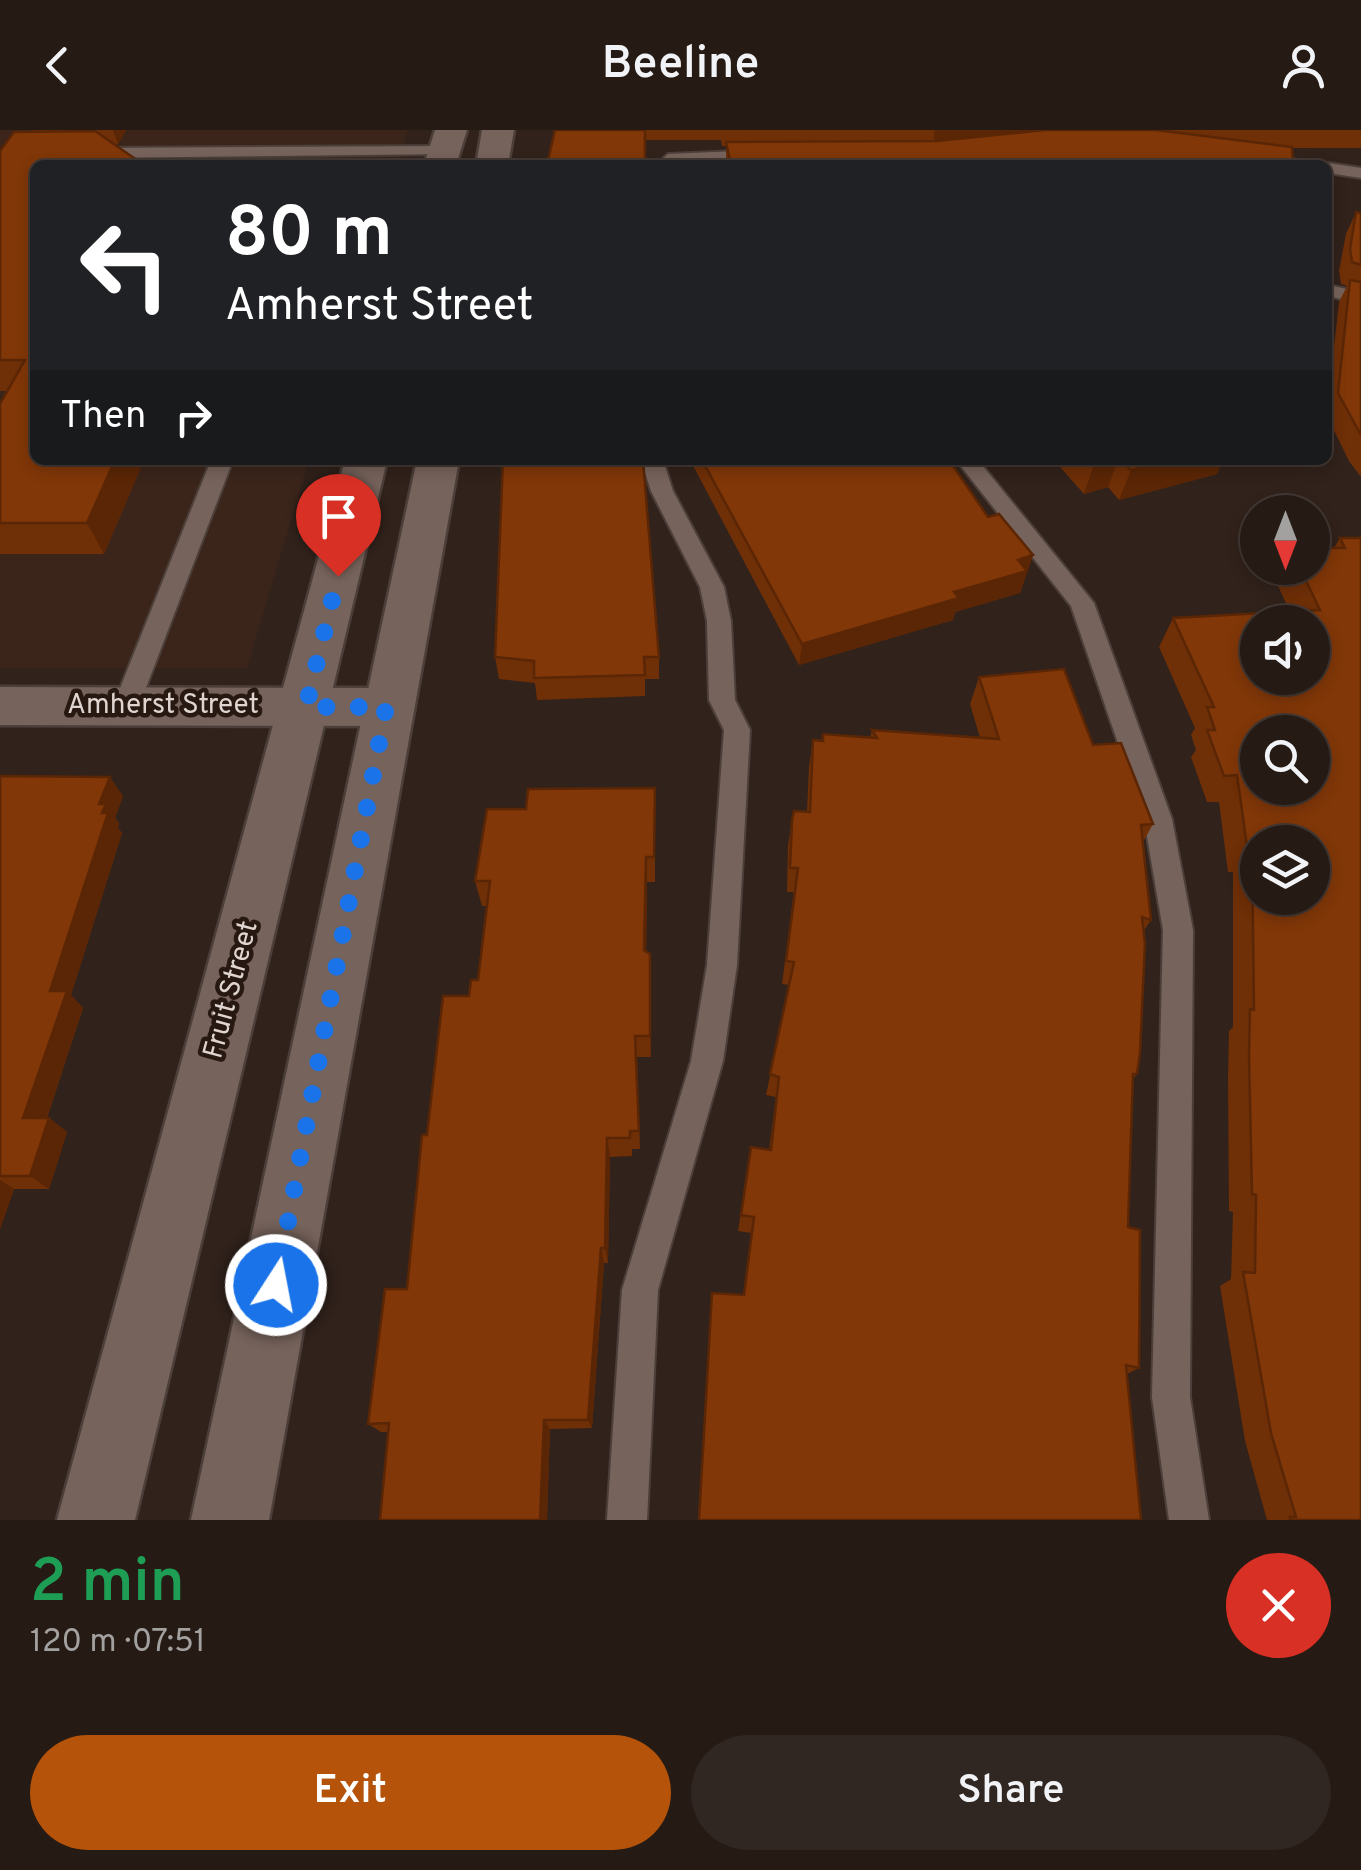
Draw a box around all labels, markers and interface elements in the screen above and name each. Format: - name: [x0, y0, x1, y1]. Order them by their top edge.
- text: Beeline: [602, 37, 759, 94]
- icon: back: [30, 38, 85, 93]
- icon: person: [1276, 38, 1331, 93]
- text: 80 m: [225, 192, 393, 281]
- icon: left: [60, 200, 190, 330]
- text: Amherst Street: [225, 279, 534, 336]
- icon: right: [166, 390, 221, 445]
- text: Then: [60, 393, 146, 442]
- pin: [296, 474, 381, 577]
- icon: arrive: [311, 489, 366, 544]
- north arrow: [1240, 495, 1330, 585]
- map controls: [1240, 495, 1330, 915]
- button: sound: [1240, 605, 1330, 695]
- street label: Amherst Street: [67, 688, 259, 724]
- button: search: [1240, 715, 1330, 805]
- button: layers: [1240, 825, 1330, 915]
- street label: Fruit Street: [196, 917, 268, 1063]
- position arrow: [224, 1233, 328, 1337]
- text: 2 min: [30, 1547, 185, 1623]
- button: close: [1226, 1553, 1331, 1658]
- text: 120 m · 07:51: [30, 1623, 206, 1663]
- button: Exit: [30, 1735, 671, 1850]
- button: Share: [691, 1735, 1331, 1850]

